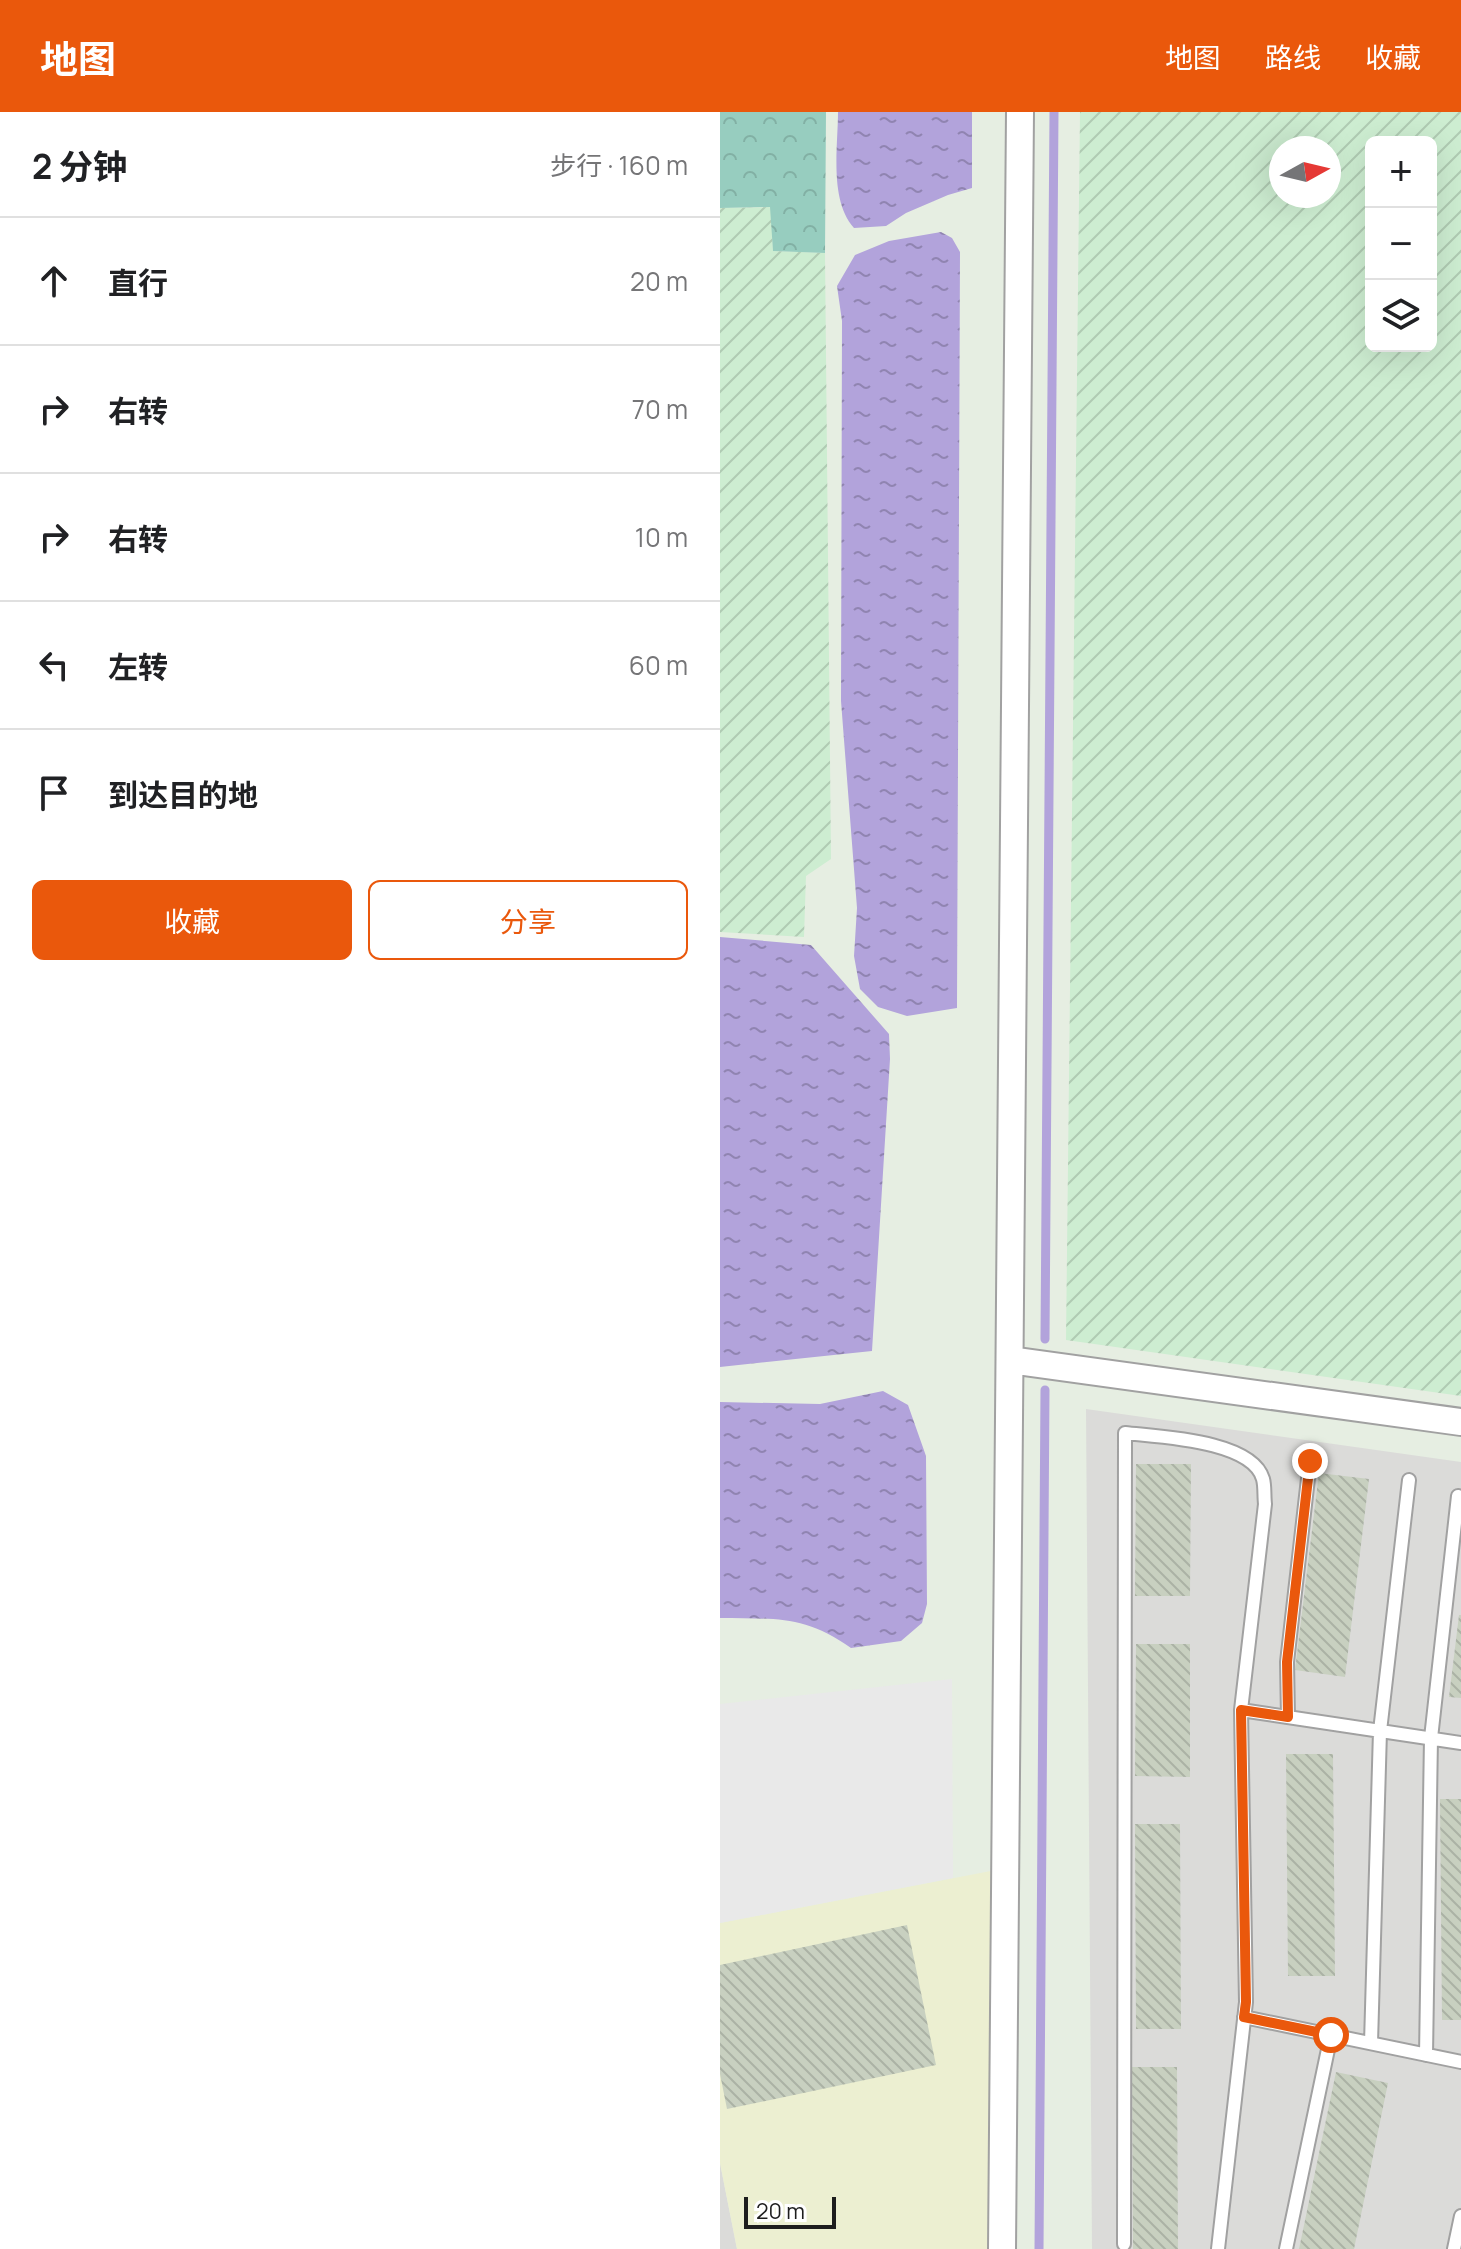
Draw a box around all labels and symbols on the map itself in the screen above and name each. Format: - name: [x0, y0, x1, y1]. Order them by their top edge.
- north arrow: [1269, 136, 1341, 208]
- route end: [1292, 1443, 1328, 1479]
- route start: [1313, 2017, 1349, 2053]
- scale bar: [744, 2193, 836, 2229]

